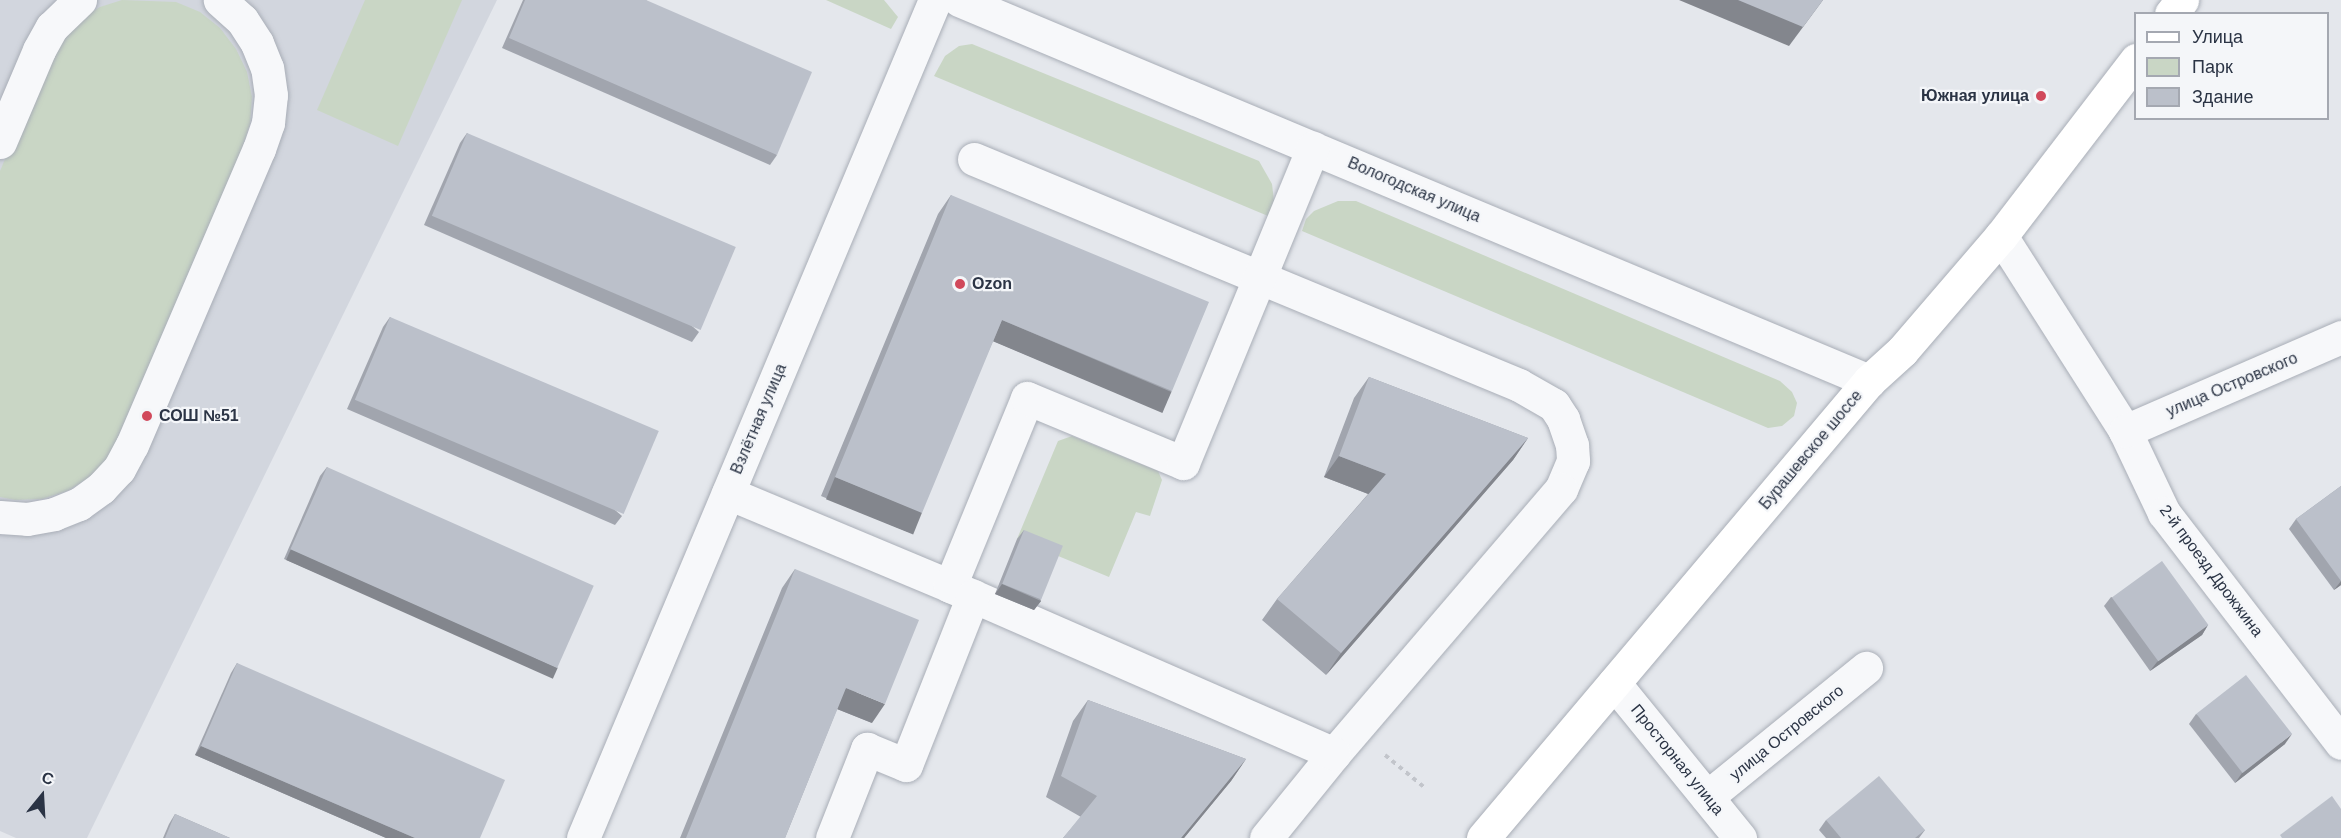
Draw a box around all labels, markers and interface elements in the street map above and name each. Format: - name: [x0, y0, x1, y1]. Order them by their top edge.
- legend: [2134, 12, 2329, 120]
- text: Улица: [2192, 27, 2243, 47]
- text: Парк: [2192, 57, 2233, 77]
- place label: Южная улица: [1921, 86, 2029, 106]
- text: Здание: [2192, 87, 2253, 107]
- marker: Южная улица: [2034, 89, 2048, 103]
- street label: Вологодская улица: [1345, 153, 1483, 227]
- place label: Ozon: [972, 274, 1012, 294]
- marker: Ozon: [953, 277, 967, 291]
- street label: улица Островского: [2163, 349, 2301, 421]
- street label: Взлётная улица: [727, 361, 791, 477]
- street label: Бурашевское шоссе: [1755, 386, 1867, 514]
- place label: СОШ №51: [159, 406, 239, 426]
- marker: СОШ №51: [140, 409, 154, 423]
- street label: 2-й проезд Дрожжина: [2155, 501, 2267, 641]
- street label: улица Островского: [1726, 681, 1848, 785]
- street label: Просторная улица: [1626, 701, 1728, 819]
- north arrow: [12, 766, 72, 826]
- text: С: [40, 769, 56, 788]

